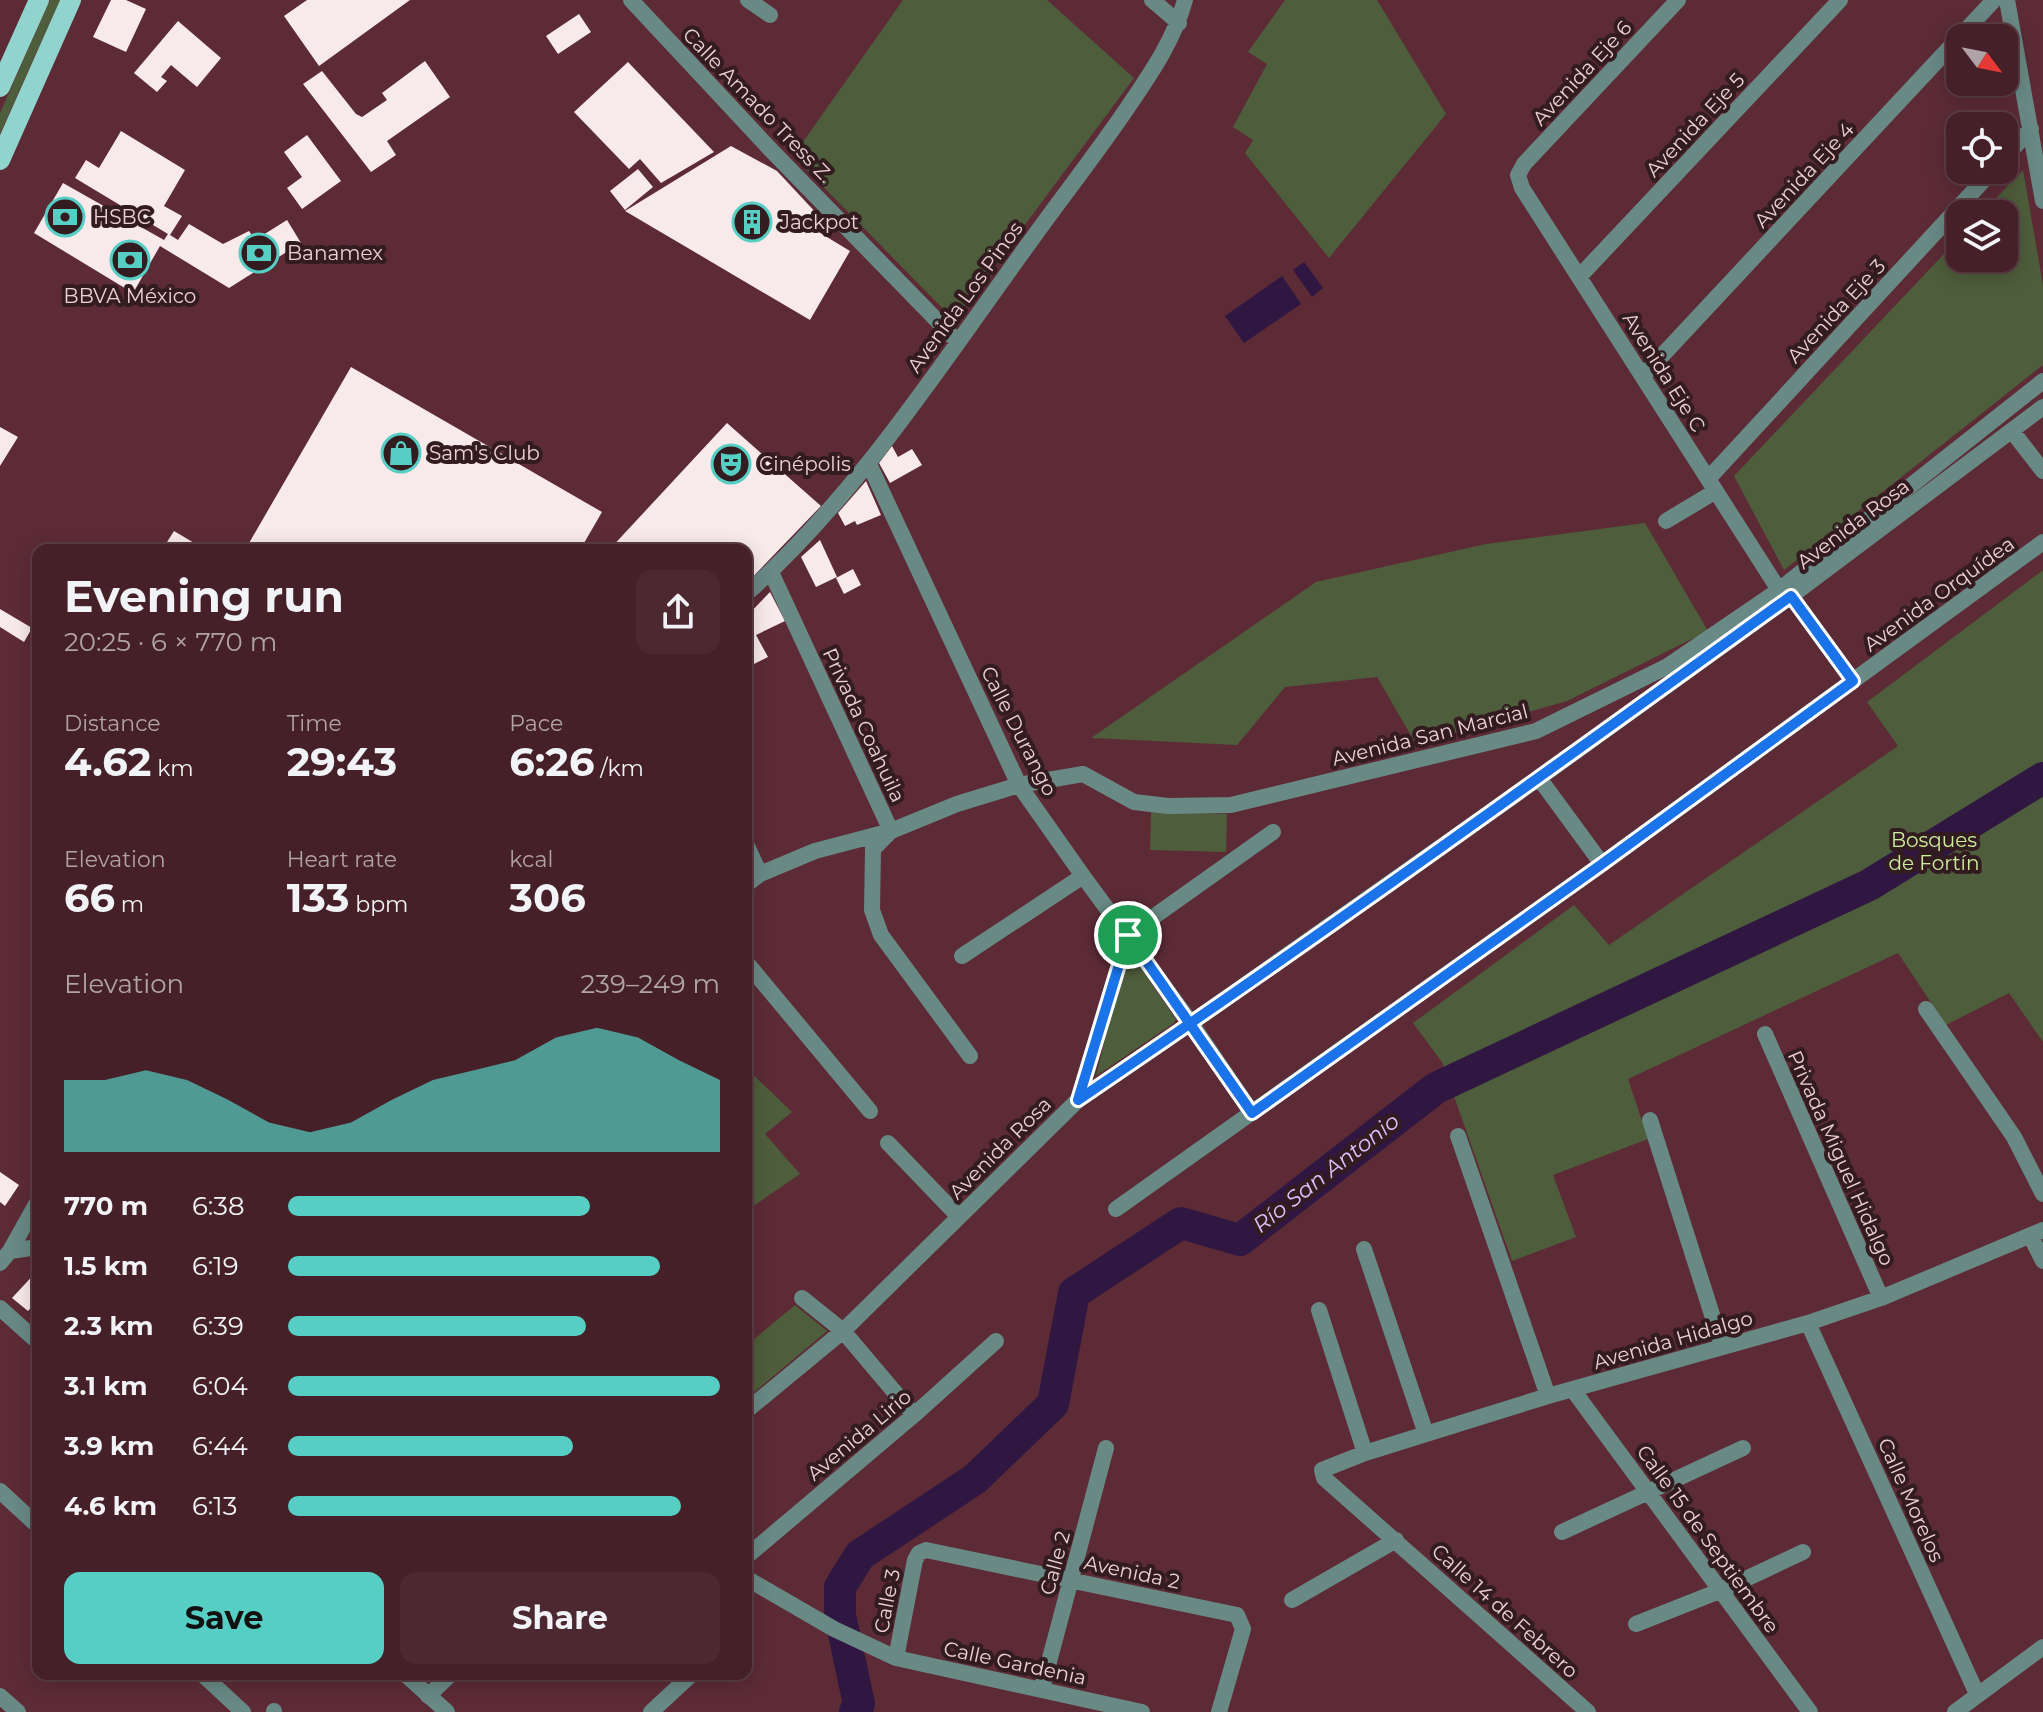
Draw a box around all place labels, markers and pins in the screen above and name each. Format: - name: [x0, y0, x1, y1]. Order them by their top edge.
- bank icon: HSBC: [44, 196, 86, 238]
- building icon: Jackpot: [731, 201, 773, 243]
- place label: HSBC: [93, 205, 151, 229]
- place label: Jackpot: [779, 210, 859, 234]
- bank icon: Banamex: [238, 232, 280, 274]
- bank icon: BBVA México: [109, 239, 151, 281]
- place label: Banamex: [287, 241, 383, 265]
- place label: BBVA México: [64, 284, 196, 308]
- shop icon: Sam's Club: [380, 432, 422, 474]
- place label: Sam's Club: [429, 441, 540, 465]
- theatre icon: Cinépolis: [710, 443, 752, 485]
- place label: Cinépolis: [759, 452, 851, 476]
- pin: [1094, 901, 1162, 969]

